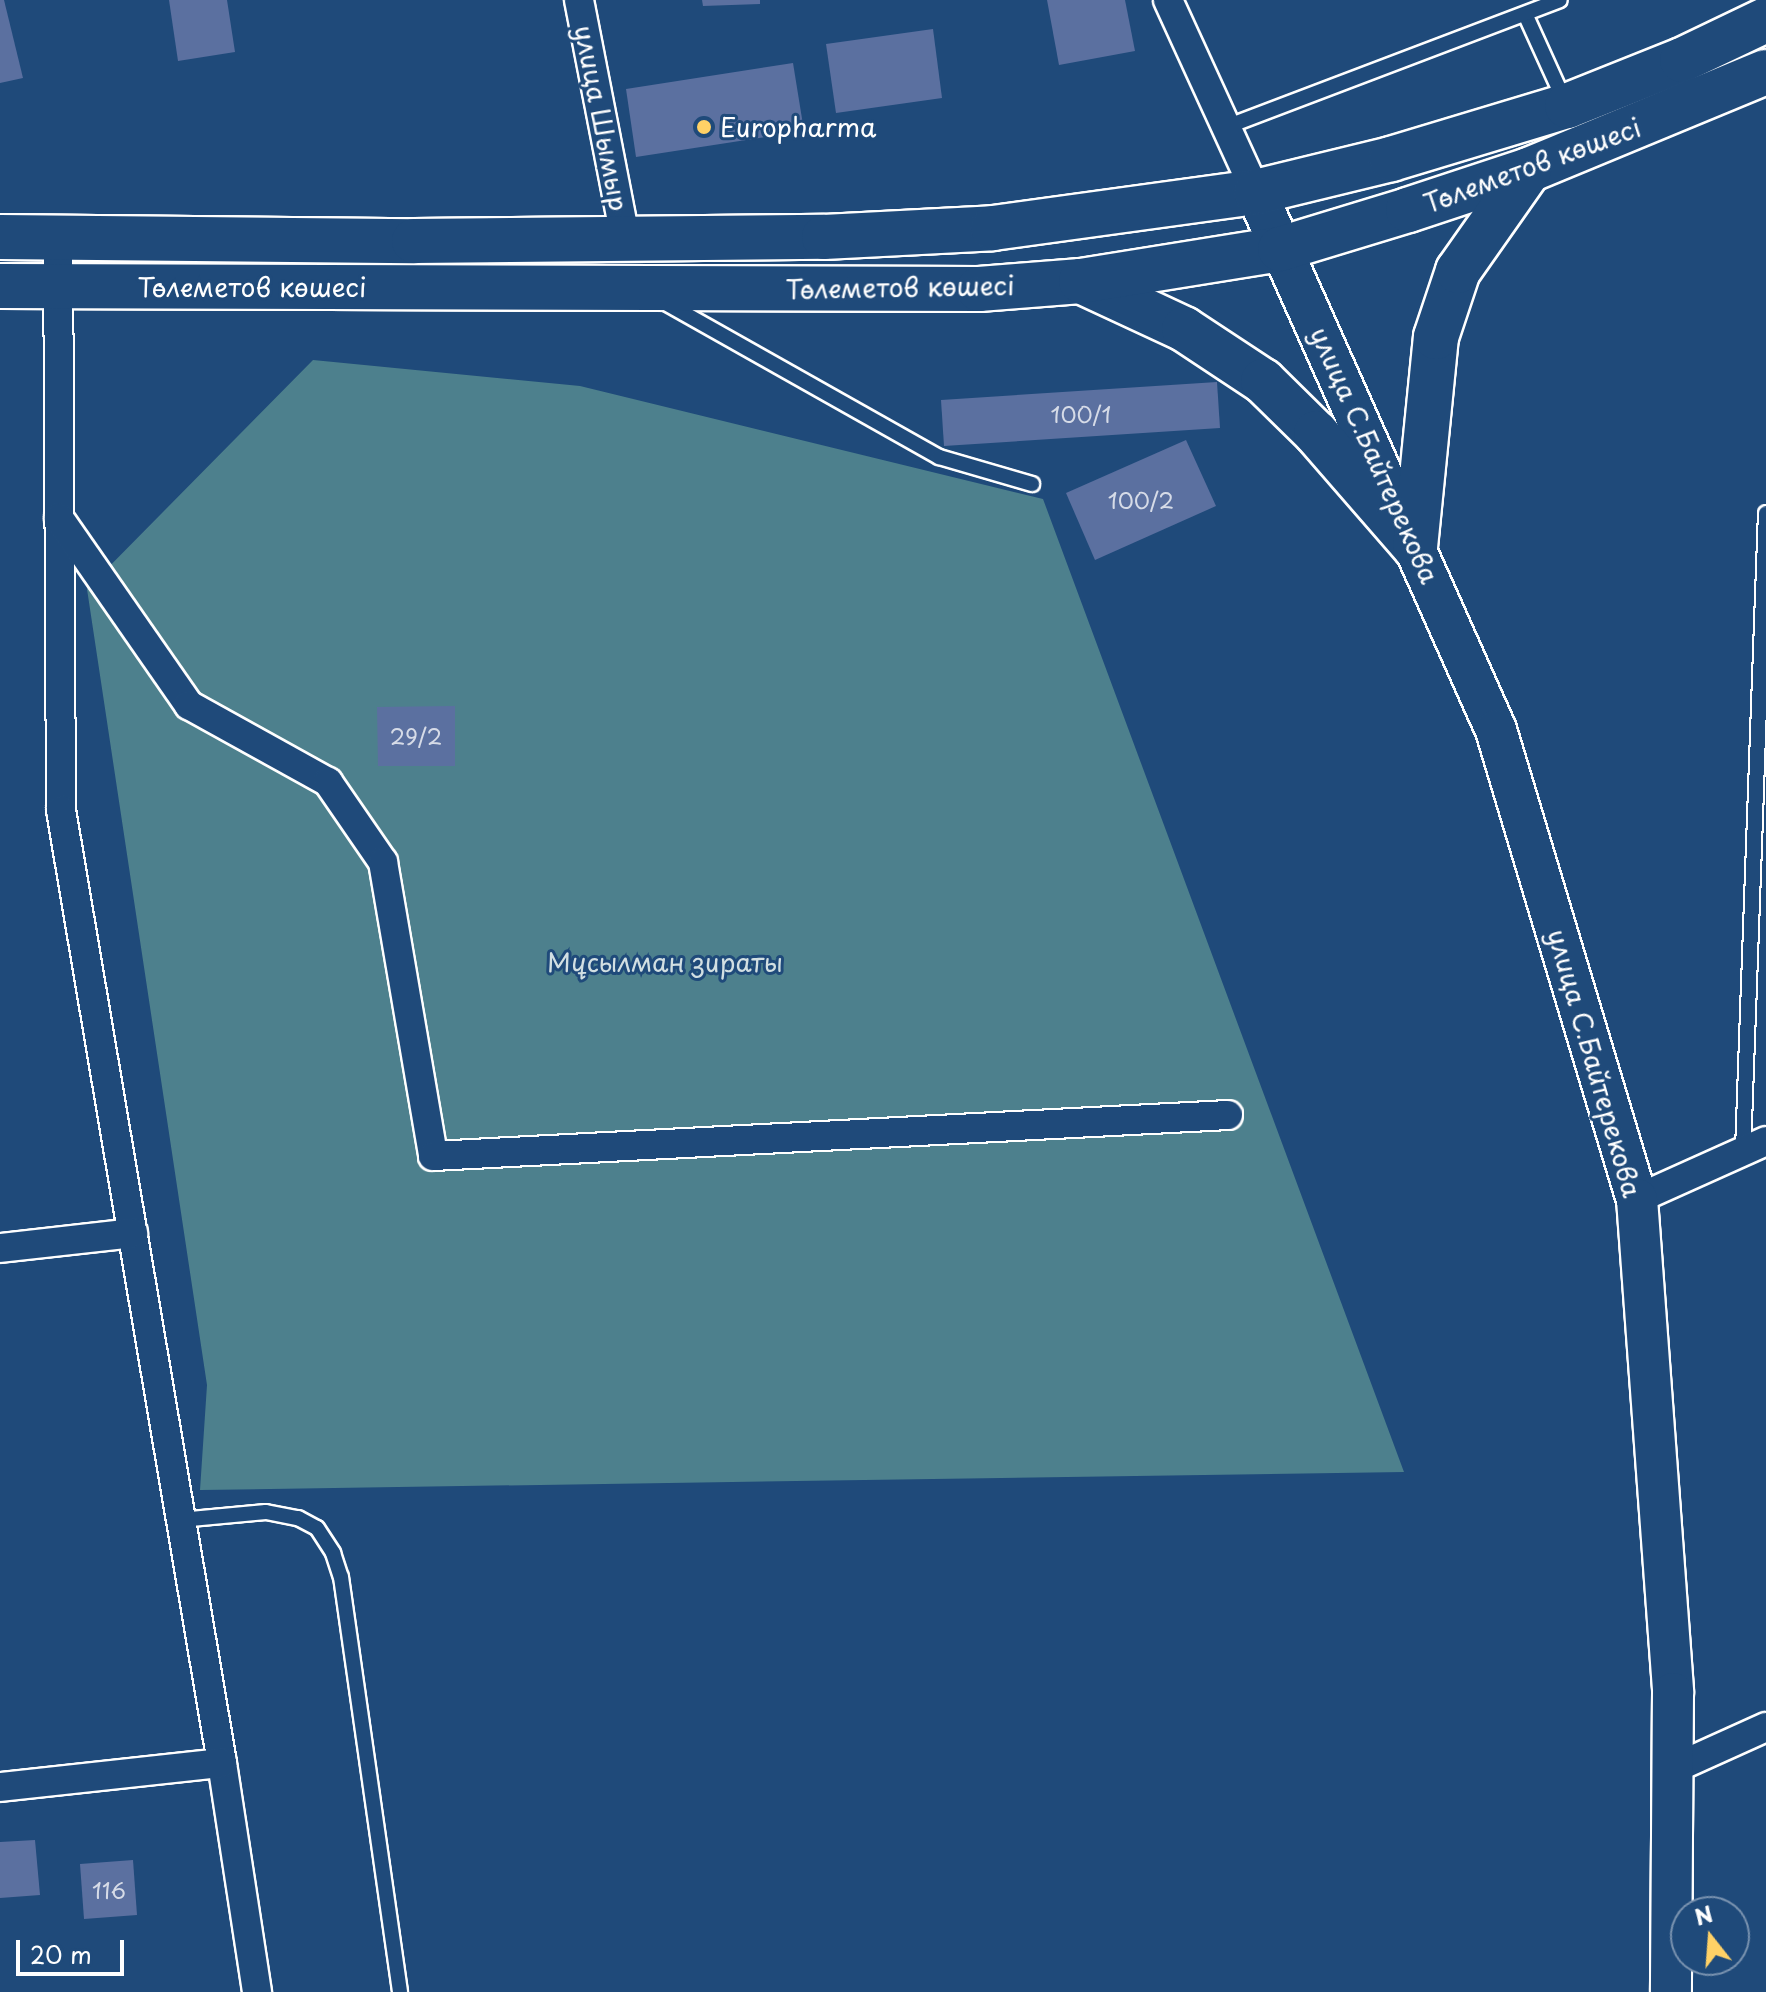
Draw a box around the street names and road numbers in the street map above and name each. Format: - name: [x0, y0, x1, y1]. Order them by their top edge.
- street label: улица Шымыр: [569, 22, 635, 214]
- street label: Төлеметов көшесі: [1419, 111, 1645, 219]
- street label: Төлеметов көшесі: [786, 269, 1014, 305]
- street label: Төлеметов көшесі: [138, 271, 366, 303]
- street label: улица С.Байтерекова: [1304, 322, 1446, 588]
- street label: улица С.Байтерекова: [1542, 925, 1648, 1201]

